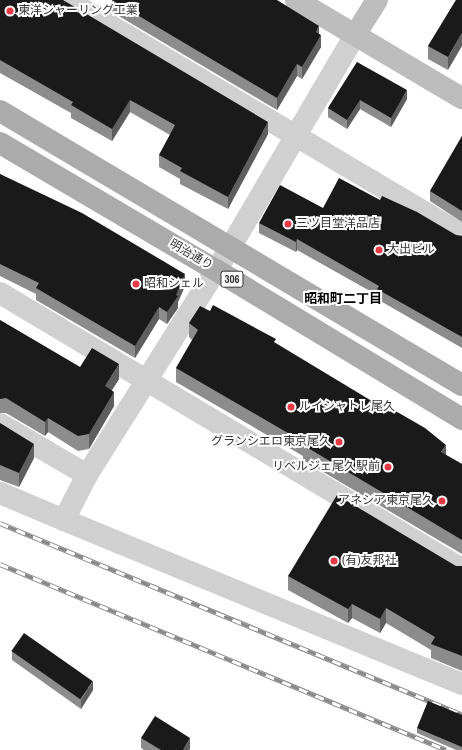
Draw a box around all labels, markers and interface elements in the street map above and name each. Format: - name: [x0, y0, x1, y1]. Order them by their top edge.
- place label: 東洋シャーリング工業: [18, 4, 138, 18]
- marker: 東洋シャーリング工業: [5, 6, 15, 16]
- place label: 三ツ目堂洋品店: [296, 217, 380, 231]
- marker: 三ツ目堂洋品店: [283, 219, 293, 229]
- street label: 明治通り: [167, 237, 215, 273]
- place label: 大出ビル: [387, 243, 435, 257]
- marker: 大出ビル: [374, 245, 384, 255]
- road number: 306: [220, 270, 244, 288]
- place label: 昭和シェル: [144, 277, 204, 291]
- marker: 昭和シェル: [131, 279, 141, 289]
- district label: 昭和町二丁目: [304, 291, 382, 307]
- place label: ルイシャトレ尾久: [299, 400, 395, 414]
- marker: ルイシャトレ尾久: [286, 402, 296, 412]
- place label: グランシエロ東京尾久: [211, 435, 331, 449]
- marker: グランシエロ東京尾久: [334, 437, 344, 447]
- place label: リベルジェ尾久駅前: [272, 460, 380, 474]
- marker: リベルジェ尾久駅前: [383, 462, 393, 472]
- place label: アネシア東京尾久: [338, 494, 434, 508]
- marker: アネシア東京尾久: [437, 496, 447, 506]
- place label: (有)友邦社: [342, 554, 397, 568]
- marker: (有)友邦社: [329, 556, 339, 566]

